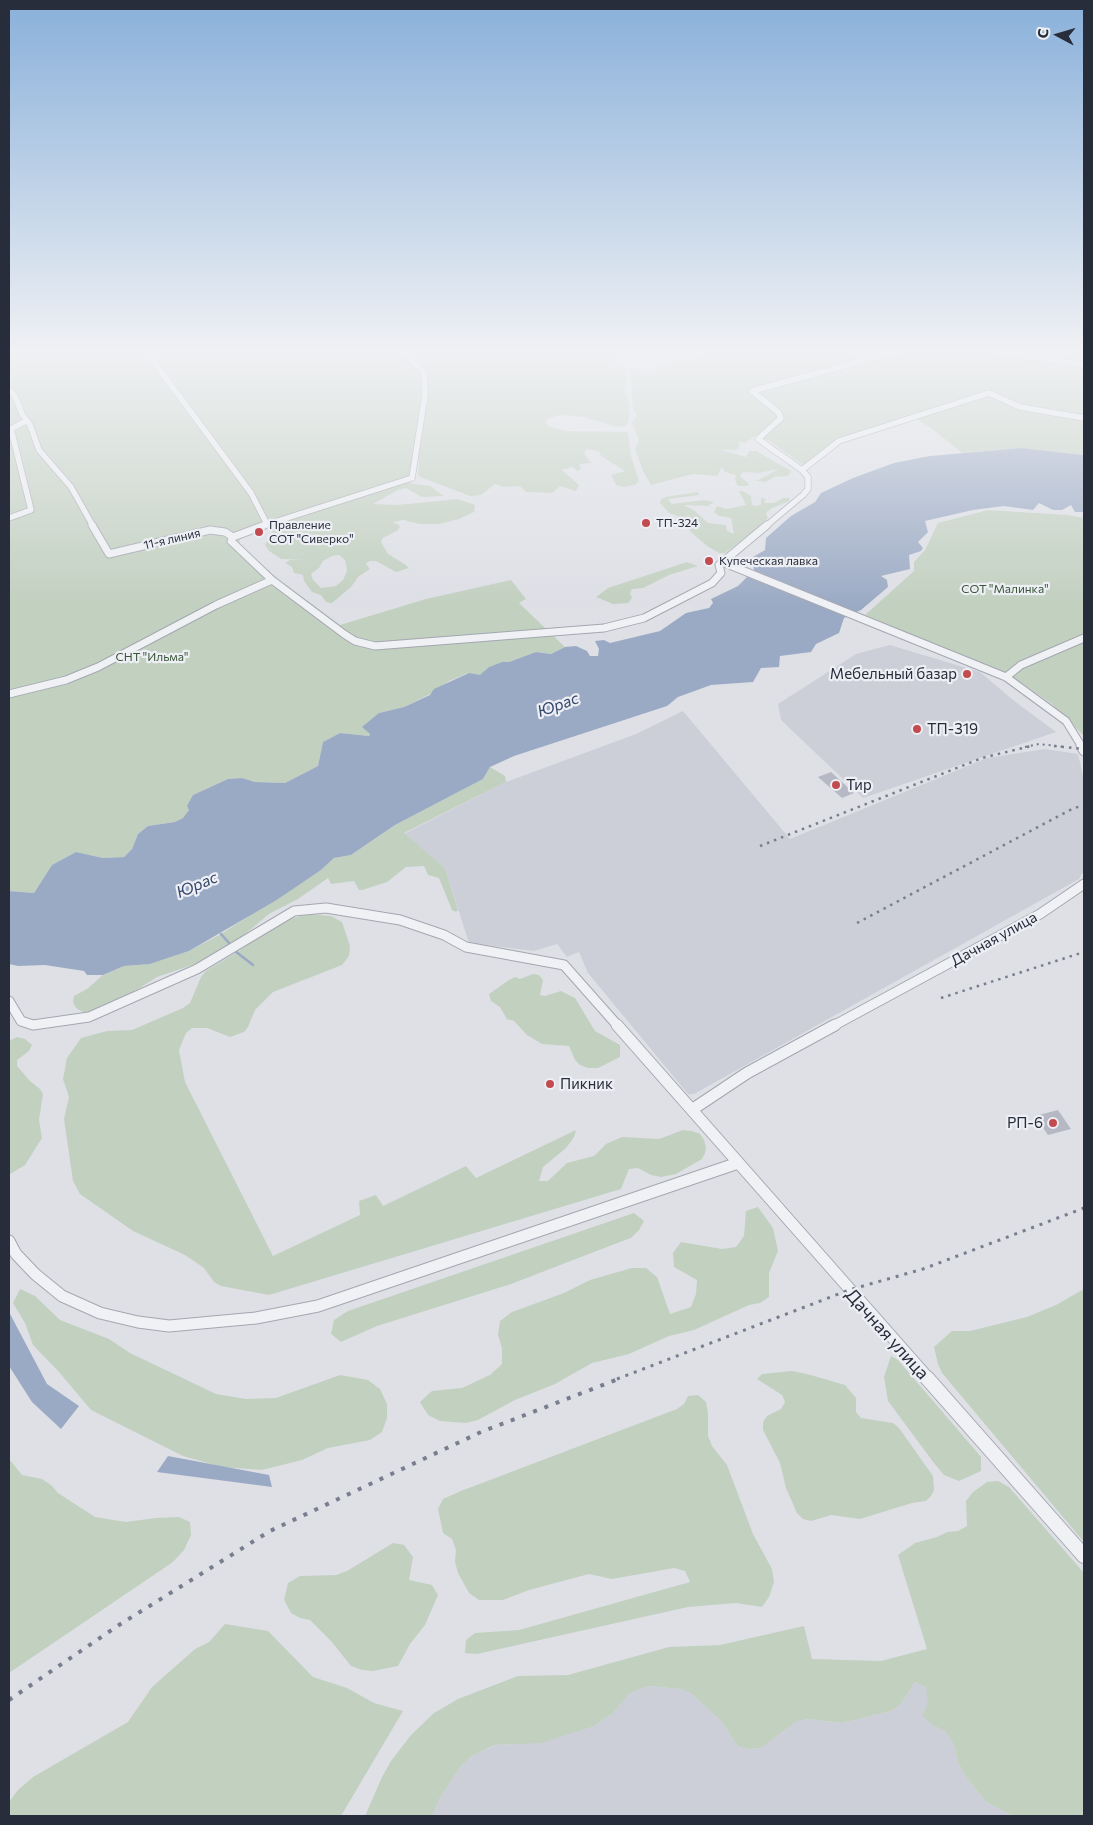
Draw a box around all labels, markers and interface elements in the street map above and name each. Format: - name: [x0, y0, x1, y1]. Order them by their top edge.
- north arrow: [1033, 10, 1083, 60]
- text: С: [1034, 28, 1052, 39]
- place label: ТП-324: [656, 516, 698, 530]
- marker: ТП-324: [640, 517, 652, 529]
- place label: Правление СОТ "Сиверко": [269, 518, 354, 546]
- street label: 11-я линия: [142, 525, 202, 553]
- marker: Правление СОТ "Сиверко": [253, 526, 265, 538]
- place label: Купеческая лавка: [719, 554, 818, 568]
- marker: Купеческая лавка: [703, 555, 715, 567]
- park label: СОТ "Малинка": [961, 582, 1049, 596]
- park label: СНТ "Ильма": [115, 650, 189, 664]
- place label: Мебельный базар: [830, 665, 957, 683]
- marker: Мебельный базар: [961, 668, 973, 680]
- water label: Юрас: [535, 689, 581, 721]
- place label: ТП-319: [927, 720, 978, 738]
- marker: ТП-319: [911, 723, 923, 735]
- place label: Тир: [846, 776, 872, 794]
- marker: Тир: [830, 779, 842, 791]
- water label: Юрас: [174, 868, 220, 902]
- street label: Дачная улица: [948, 908, 1040, 970]
- place label: Пикник: [560, 1075, 613, 1093]
- marker: Пикник: [544, 1078, 556, 1090]
- place label: РП-6: [1007, 1114, 1043, 1132]
- marker: РП-6: [1047, 1117, 1059, 1129]
- street label: Дачная улица: [841, 1284, 933, 1384]

